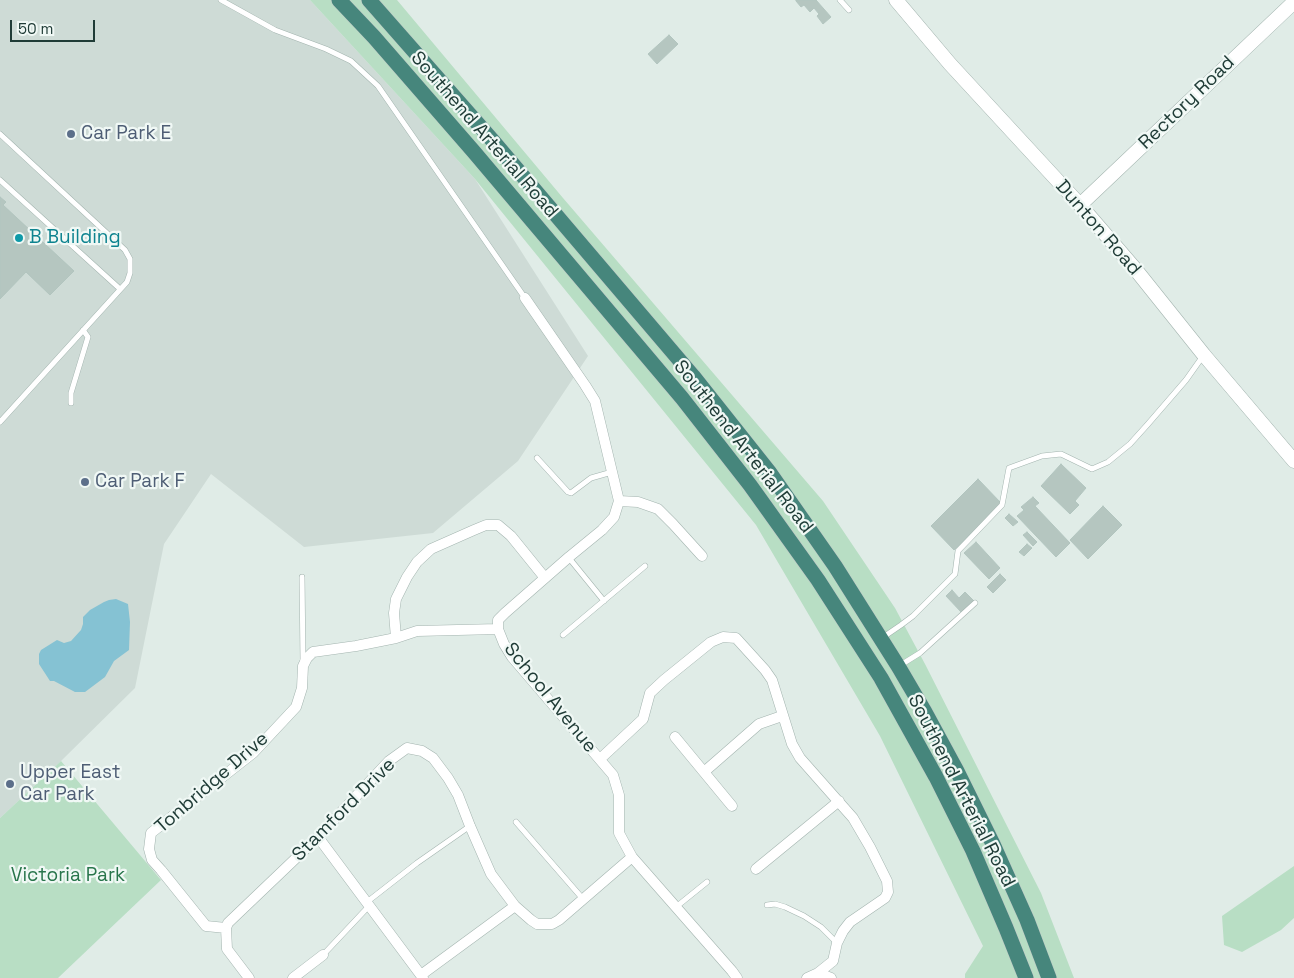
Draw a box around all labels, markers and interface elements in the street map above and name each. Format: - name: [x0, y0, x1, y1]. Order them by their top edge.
- scale bar: [12, 10, 98, 42]
- text: 50 m: [18, 19, 53, 38]
- street label: Southend Arterial Road: [405, 47, 563, 223]
- street label: Rectory Road: [1134, 51, 1240, 155]
- place label: Car Park E: [81, 123, 171, 145]
- marker: Car Park E: [65, 128, 77, 140]
- street label: Dunton Road: [1050, 176, 1146, 280]
- place label: B Building: [29, 227, 121, 249]
- marker: B Building: [13, 232, 25, 244]
- street label: Southend Arterial Road: [668, 356, 818, 538]
- place label: Car Park F: [95, 471, 185, 493]
- marker: Car Park F: [79, 476, 91, 488]
- street label: School Avenue: [499, 638, 601, 758]
- street label: Southend Arterial Road: [902, 691, 1020, 891]
- street label: Tonbridge Drive: [151, 728, 273, 838]
- street label: Stamford Drive: [288, 754, 400, 866]
- place label: Upper East Car Park: [20, 762, 121, 806]
- marker: Upper East Car Park: [4, 778, 16, 790]
- park label: Victoria Park: [11, 865, 125, 887]

